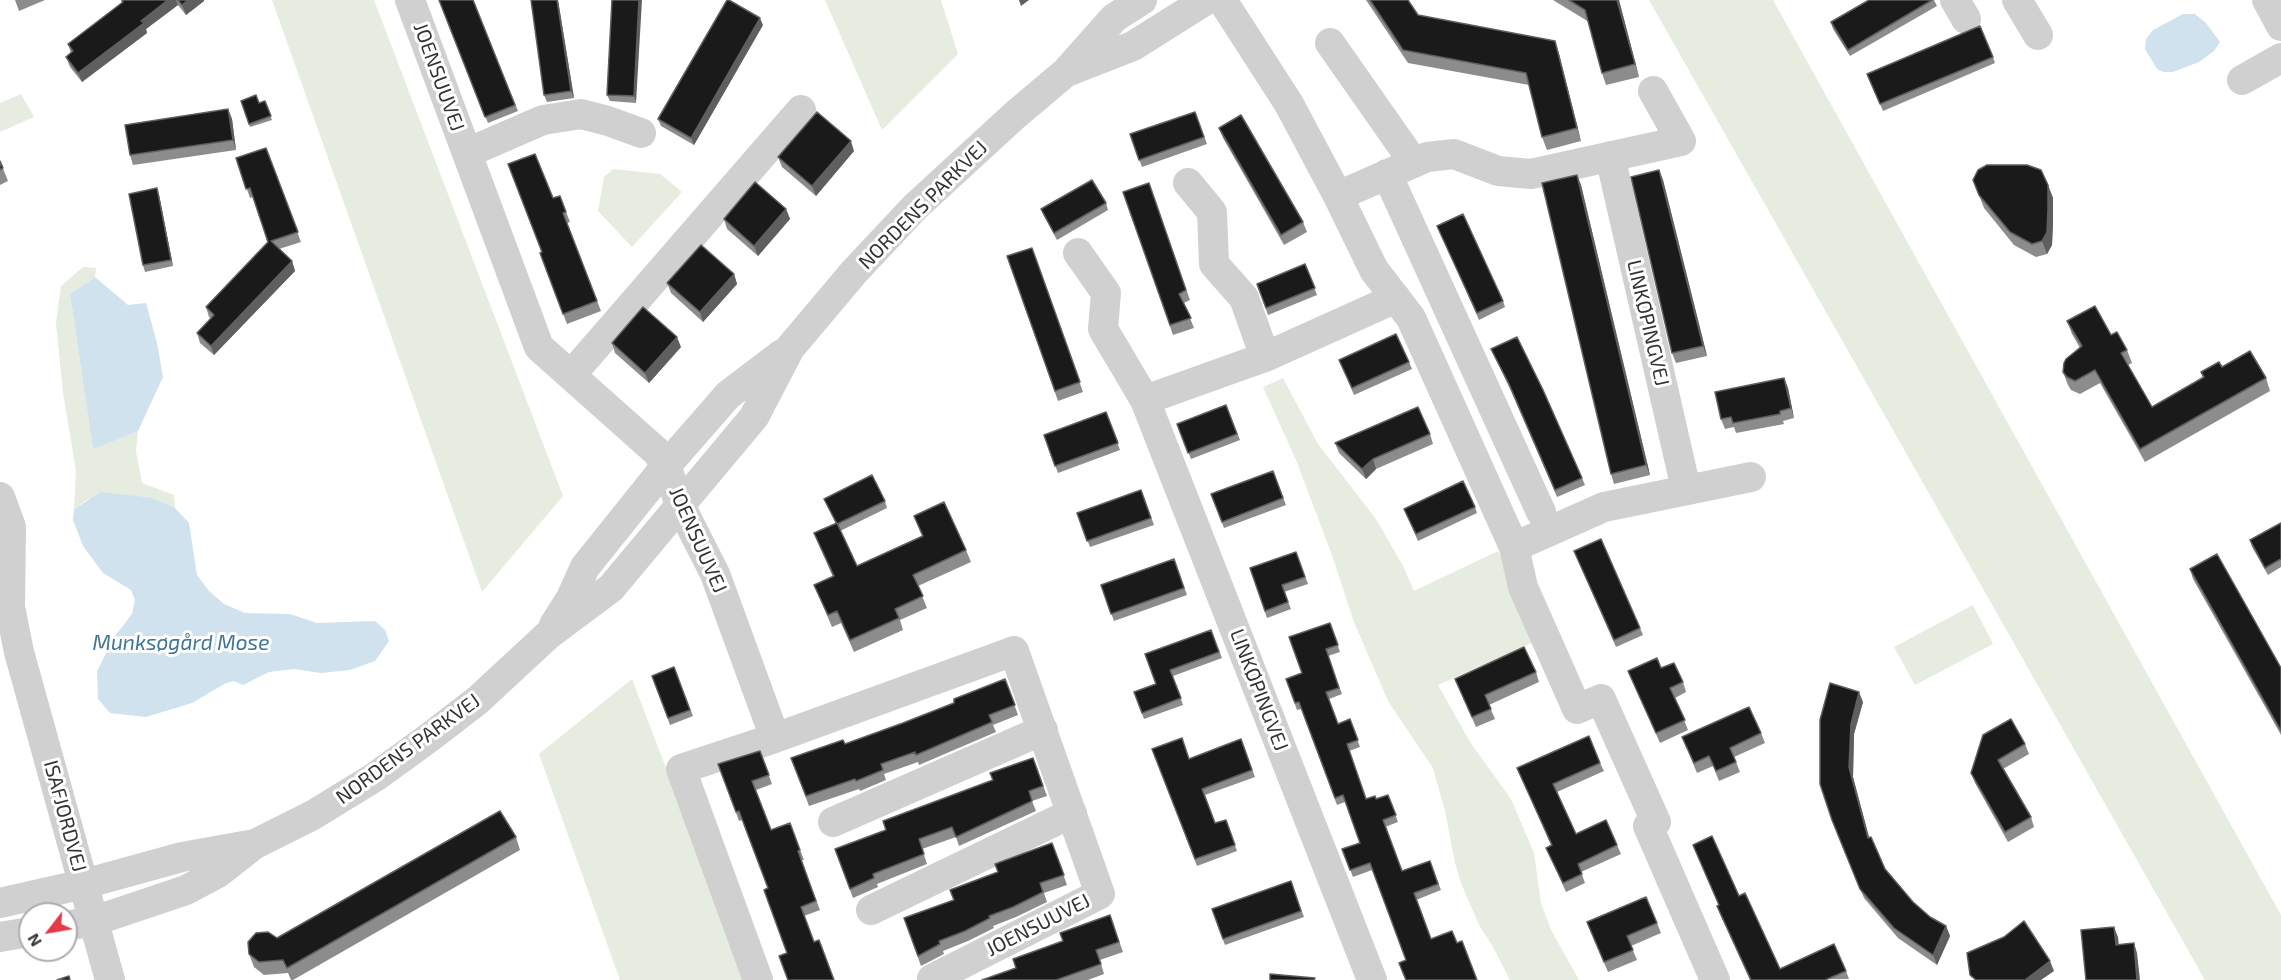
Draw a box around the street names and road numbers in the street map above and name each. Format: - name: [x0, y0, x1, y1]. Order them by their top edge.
- street label: JOENSUUVEJ: [408, 20, 470, 134]
- street label: NORDENS PARKVEJ: [854, 136, 992, 274]
- street label: LINKØPINGVEJ: [1622, 258, 1674, 388]
- street label: JOENSUUVEJ: [664, 483, 732, 597]
- street label: LINKØPINGVEJ: [1225, 626, 1293, 754]
- street label: NORDENS PARKVEJ: [331, 689, 485, 809]
- street label: ISAFJORDVEJ: [39, 758, 91, 874]
- street label: JOENSUUVEJ: [982, 889, 1094, 961]

